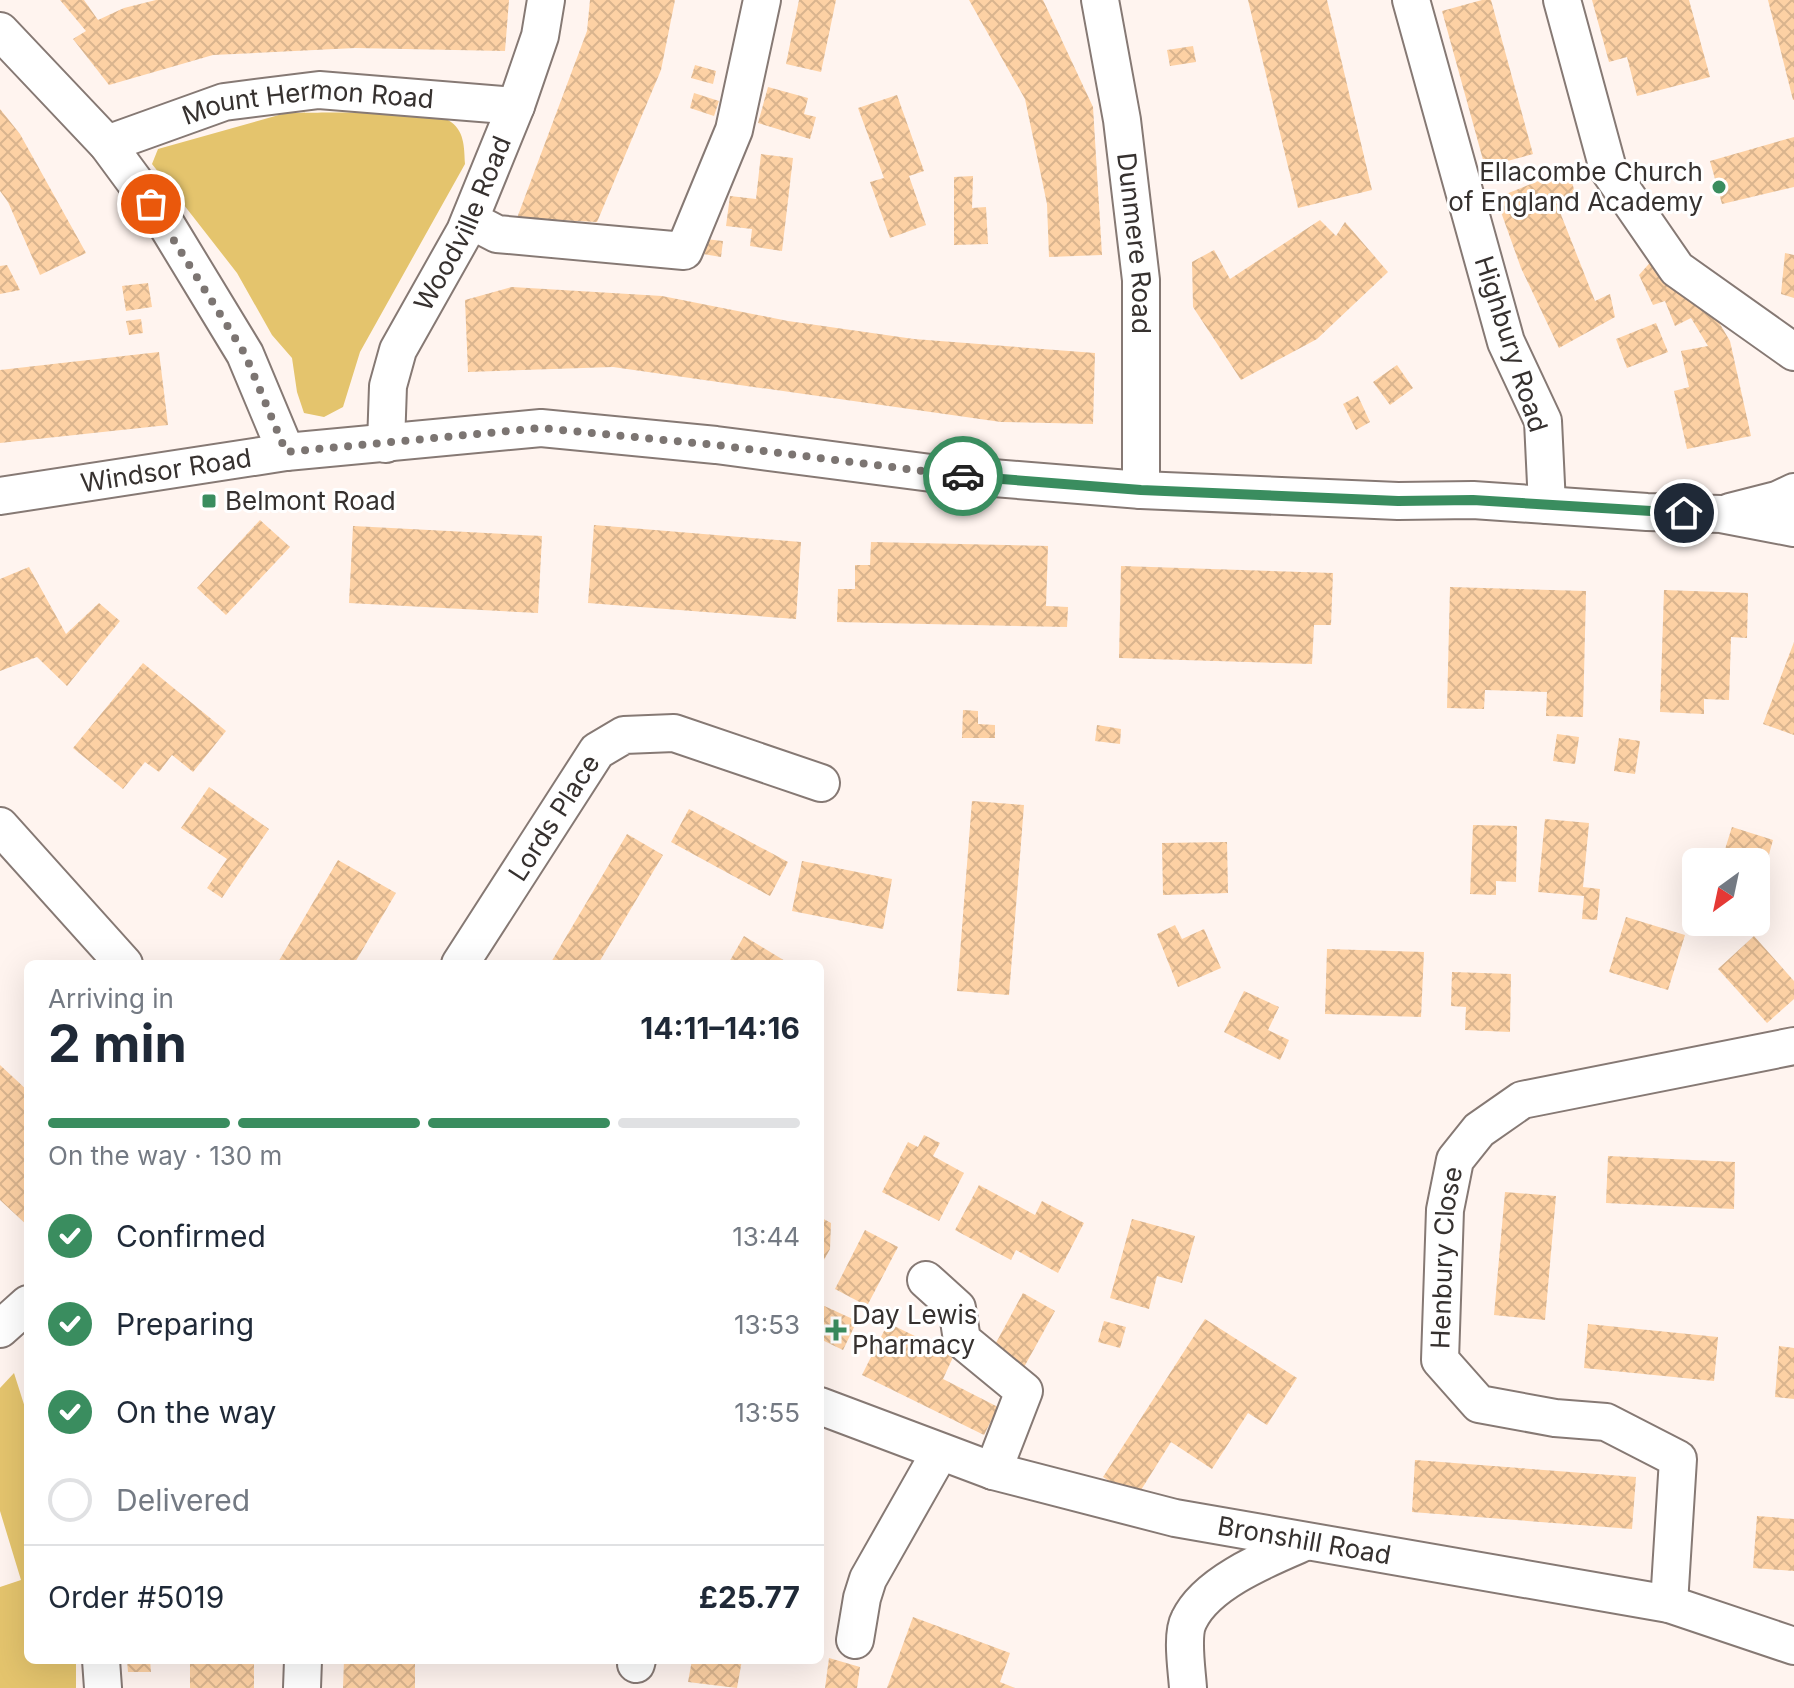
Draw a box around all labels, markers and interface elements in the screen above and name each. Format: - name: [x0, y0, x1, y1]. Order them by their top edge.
- street label: Mount Hermon Road: [178, 73, 435, 131]
- street label: Woodville Road: [407, 131, 517, 316]
- street label: Dunmere Road: [1111, 151, 1158, 334]
- place label: Ellacombe Church of England Academy: [1448, 156, 1703, 217]
- pin: [117, 170, 185, 238]
- marker: Ellacombe Church of England Academy: [1710, 178, 1728, 196]
- icon: bag: [129, 182, 173, 226]
- street label: Highbury Road: [1468, 252, 1555, 436]
- courier: [923, 436, 1003, 516]
- street label: Windsor Road: [78, 442, 254, 498]
- icon: car: [941, 454, 985, 498]
- pin: [1650, 479, 1718, 547]
- place label: Belmont Road: [225, 485, 396, 516]
- icon: home: [1662, 491, 1706, 535]
- marker: Belmont Road: [200, 492, 218, 510]
- street label: Lords Place: [502, 748, 606, 886]
- north arrow: [1682, 848, 1770, 936]
- map controls: [1682, 848, 1770, 936]
- text: Arriving in: [48, 983, 174, 1014]
- text: 14:11–14:16: [640, 1010, 800, 1046]
- text: 2 min: [48, 1012, 187, 1075]
- text: On the way · 130 m: [48, 1140, 282, 1171]
- street label: Henbury Close: [1424, 1164, 1468, 1350]
- icon: check: [48, 1214, 92, 1258]
- text: Confirmed: [116, 1218, 266, 1254]
- text: 13:44: [732, 1221, 800, 1252]
- place label: Day Lewis Pharmacy: [852, 1299, 978, 1360]
- icon: check: [48, 1302, 92, 1346]
- text: Preparing: [116, 1306, 254, 1342]
- text: 13:53: [734, 1309, 800, 1340]
- marker: Day Lewis Pharmacy: [827, 1321, 845, 1339]
- icon: check: [48, 1390, 92, 1434]
- text: On the way: [116, 1394, 276, 1430]
- text: 13:55: [734, 1397, 800, 1428]
- text: Delivered: [116, 1482, 250, 1518]
- street label: Bronshill Road: [1215, 1510, 1393, 1570]
- text: Order #5019: [48, 1579, 224, 1615]
- text: £25.77: [699, 1579, 800, 1615]

